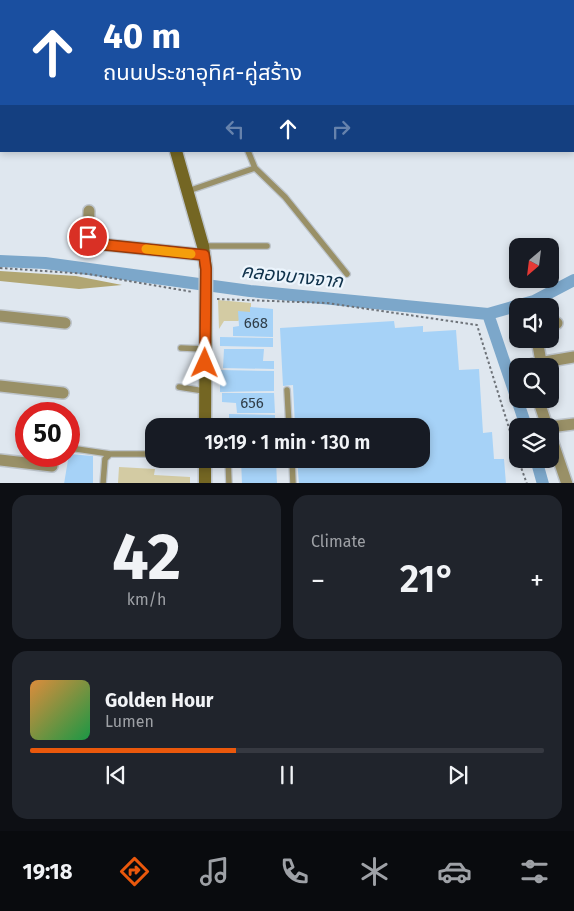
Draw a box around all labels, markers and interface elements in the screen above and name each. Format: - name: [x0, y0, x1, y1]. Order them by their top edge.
- text: 40 m: [103, 15, 181, 57]
- icon: ahead: [20, 20, 85, 85]
- text: ถนนประชาอุทิศ-คู่สร้าง: [103, 59, 302, 86]
- icon: left: [221, 115, 249, 143]
- icon: ahead: [274, 115, 302, 143]
- icon: right: [327, 115, 355, 143]
- pin: [67, 216, 109, 258]
- icon: arrive: [74, 223, 102, 251]
- north arrow: [509, 238, 559, 288]
- map controls: [509, 238, 559, 468]
- water label: คลองบางจาก: [240, 259, 345, 293]
- button: sound: [509, 298, 559, 348]
- house number: 668: [244, 314, 268, 332]
- position arrow: [178, 336, 230, 388]
- button: search: [509, 358, 559, 408]
- house number: 656: [240, 394, 264, 412]
- speed limit sign: 50: [15, 402, 80, 467]
- button: layers: [509, 418, 559, 468]
- text: 19:19 · 1 min · 130 m: [205, 431, 370, 454]
- text: 42: [112, 518, 181, 596]
- text: Climate: [311, 532, 366, 551]
- text: 21°: [400, 556, 455, 602]
- text: −: [311, 564, 325, 597]
- text: +: [530, 564, 544, 597]
- text: km/h: [127, 590, 166, 609]
- text: Golden Hour: [105, 689, 214, 712]
- text: Lumen: [105, 712, 154, 731]
- icon: previous: [102, 761, 130, 789]
- icon: pause: [273, 761, 301, 789]
- icon: next: [444, 761, 472, 789]
- icon: directions: [117, 854, 152, 889]
- icon: music: [197, 854, 232, 889]
- icon: phone: [277, 854, 312, 889]
- icon: climate: [357, 854, 392, 889]
- icon: car: [437, 854, 472, 889]
- icon: filters: [517, 854, 552, 889]
- text: 19:18: [22, 858, 72, 885]

